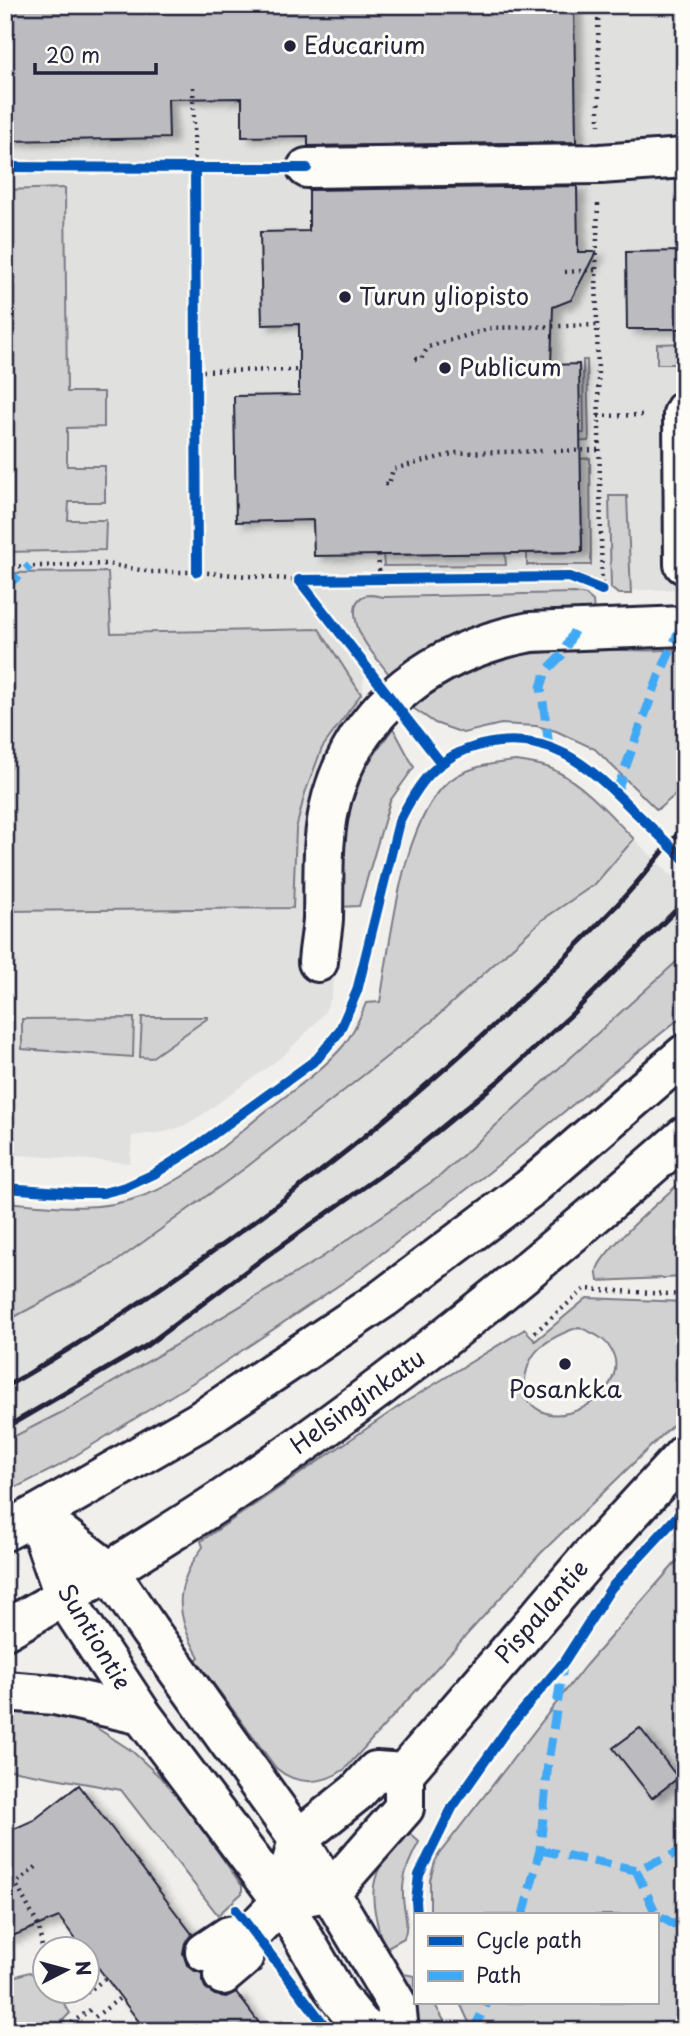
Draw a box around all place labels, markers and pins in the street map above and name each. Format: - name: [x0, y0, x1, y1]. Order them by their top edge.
- place label: Educarium: [304, 26, 426, 62]
- marker: Educarium: [282, 38, 298, 54]
- place label: Turun yliopisto: [359, 277, 529, 313]
- marker: Turun yliopisto: [337, 289, 353, 305]
- place label: Publicum: [459, 348, 562, 384]
- marker: Publicum: [437, 360, 453, 376]
- marker: Posankka: [557, 1356, 573, 1372]
- place label: Posankka: [508, 1370, 622, 1406]

